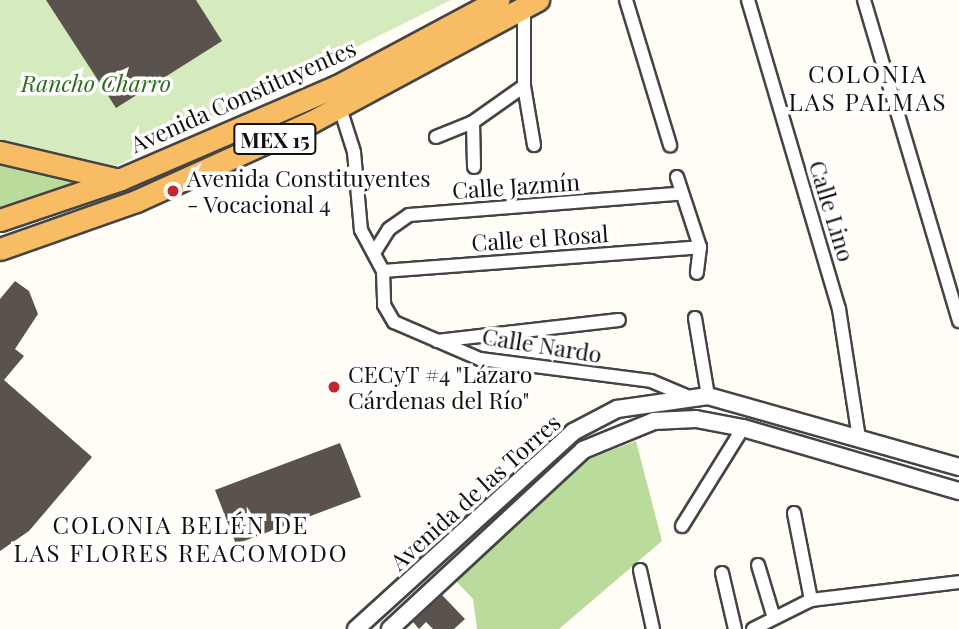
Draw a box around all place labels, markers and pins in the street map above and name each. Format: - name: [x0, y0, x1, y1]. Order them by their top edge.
- place label: Avenida Constituyentes - Vocacional 4: [187, 164, 431, 218]
- marker: Avenida Constituyentes - Vocacional 4: [165, 183, 181, 199]
- place label: CECyT #4 "Lázaro Cárdenas del Río": [348, 360, 533, 414]
- marker: CECyT #4 "Lázaro Cárdenas del Río": [326, 379, 342, 395]

